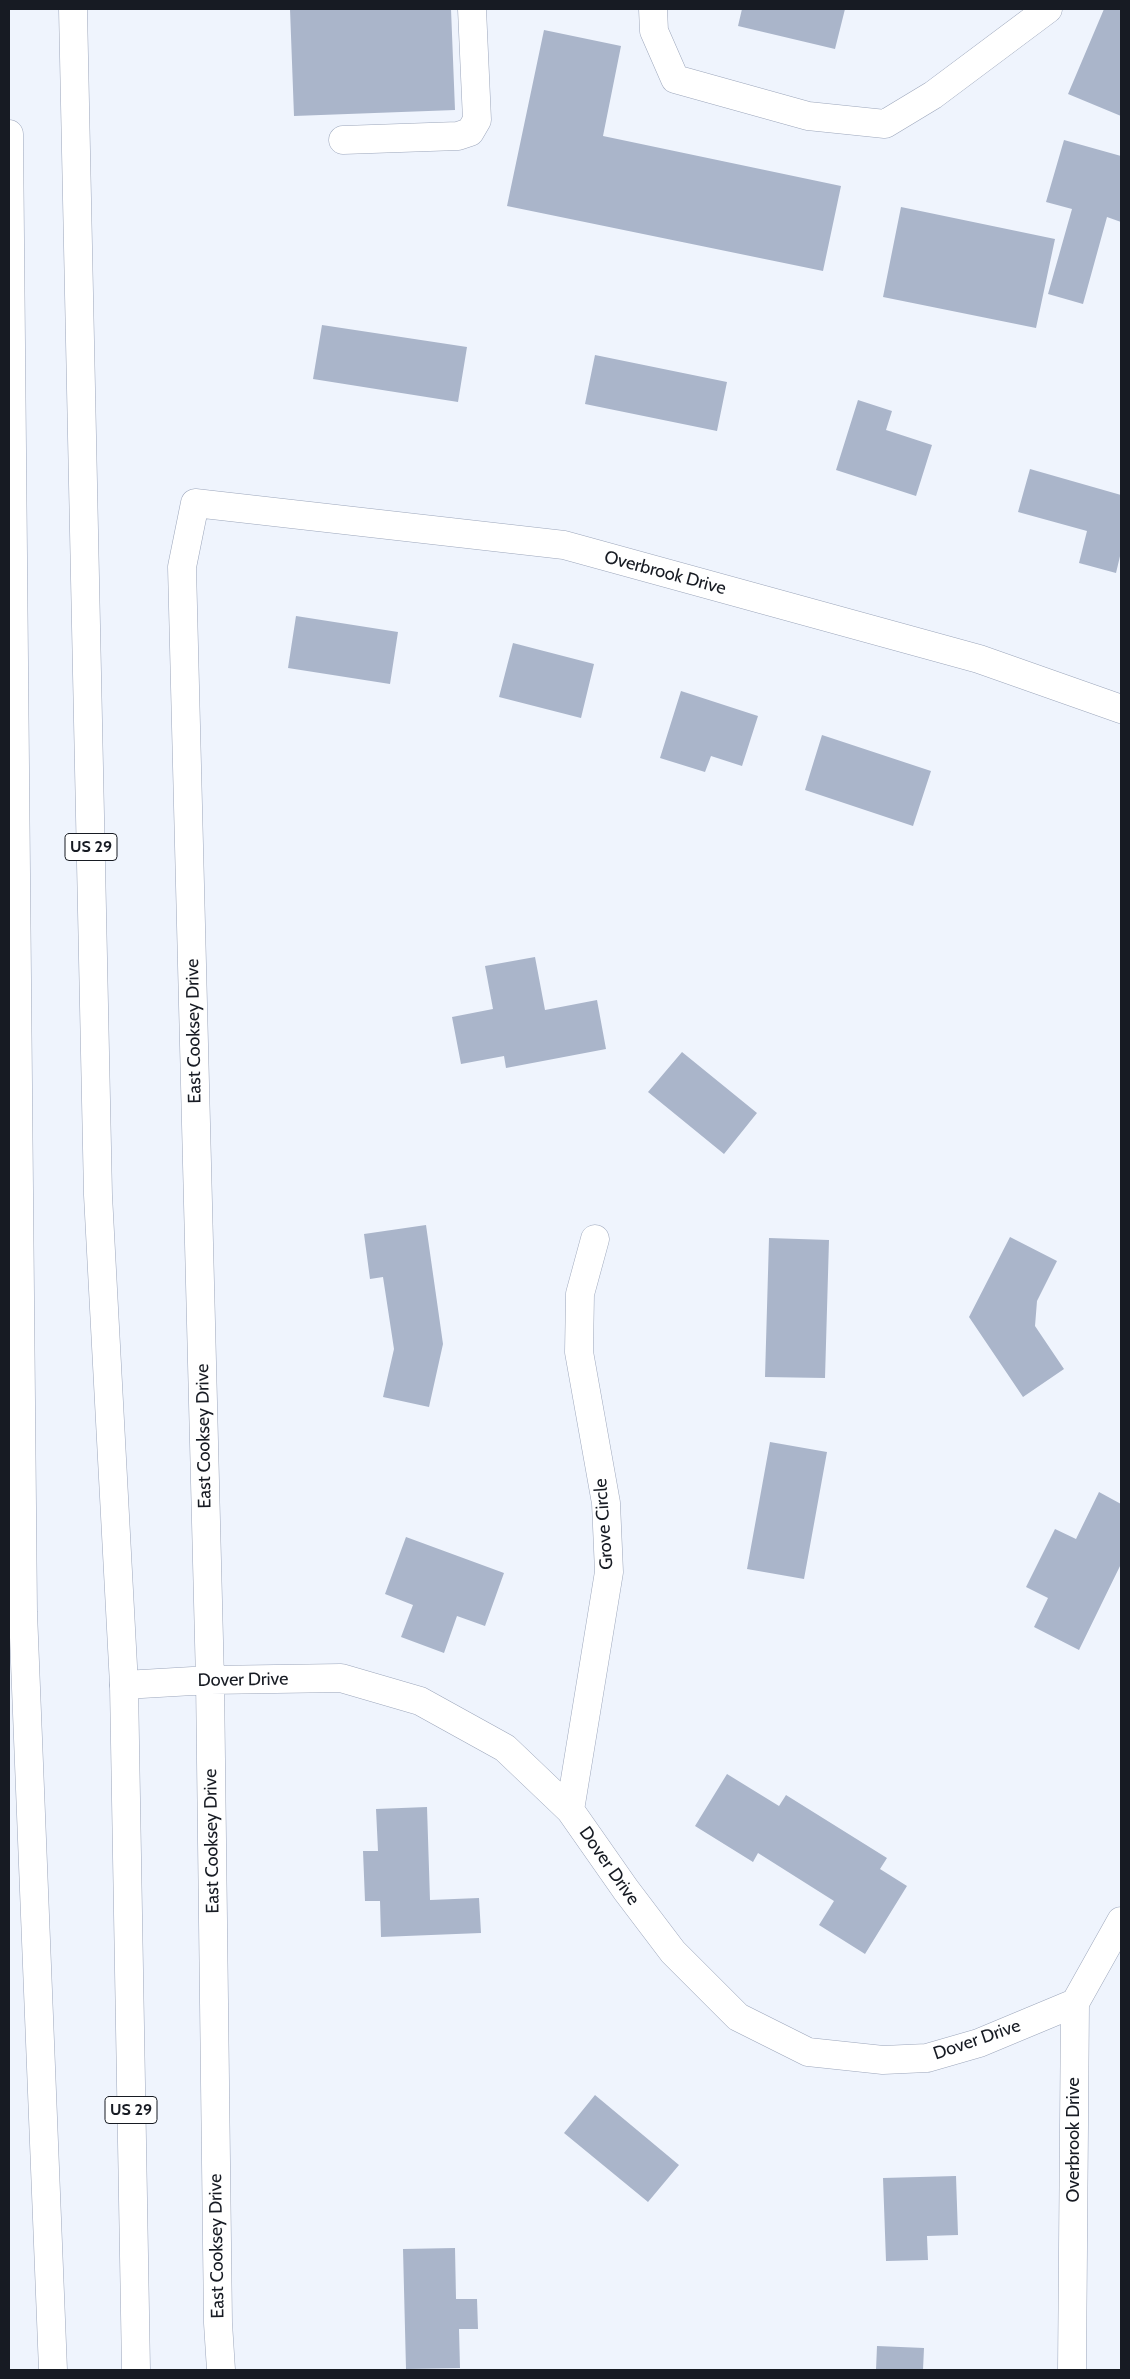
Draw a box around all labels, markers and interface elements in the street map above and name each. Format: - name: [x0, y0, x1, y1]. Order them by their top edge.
- street label: Overbrook Drive: [602, 546, 728, 600]
- road number: US 29: [65, 834, 117, 860]
- street label: East Cooksey Drive: [182, 958, 206, 1104]
- street label: East Cooksey Drive: [192, 1363, 216, 1509]
- street label: Grove Circle: [590, 1478, 618, 1570]
- street label: Dover Drive: [197, 1668, 289, 1692]
- street label: East Cooksey Drive: [200, 1768, 224, 1914]
- street label: Dover Drive: [574, 1823, 644, 1909]
- street label: Dover Drive: [931, 2015, 1023, 2065]
- street label: Overbrook Drive: [1063, 2077, 1085, 2203]
- road number: US 29: [105, 2096, 157, 2124]
- street label: East Cooksey Drive: [205, 2173, 229, 2319]

